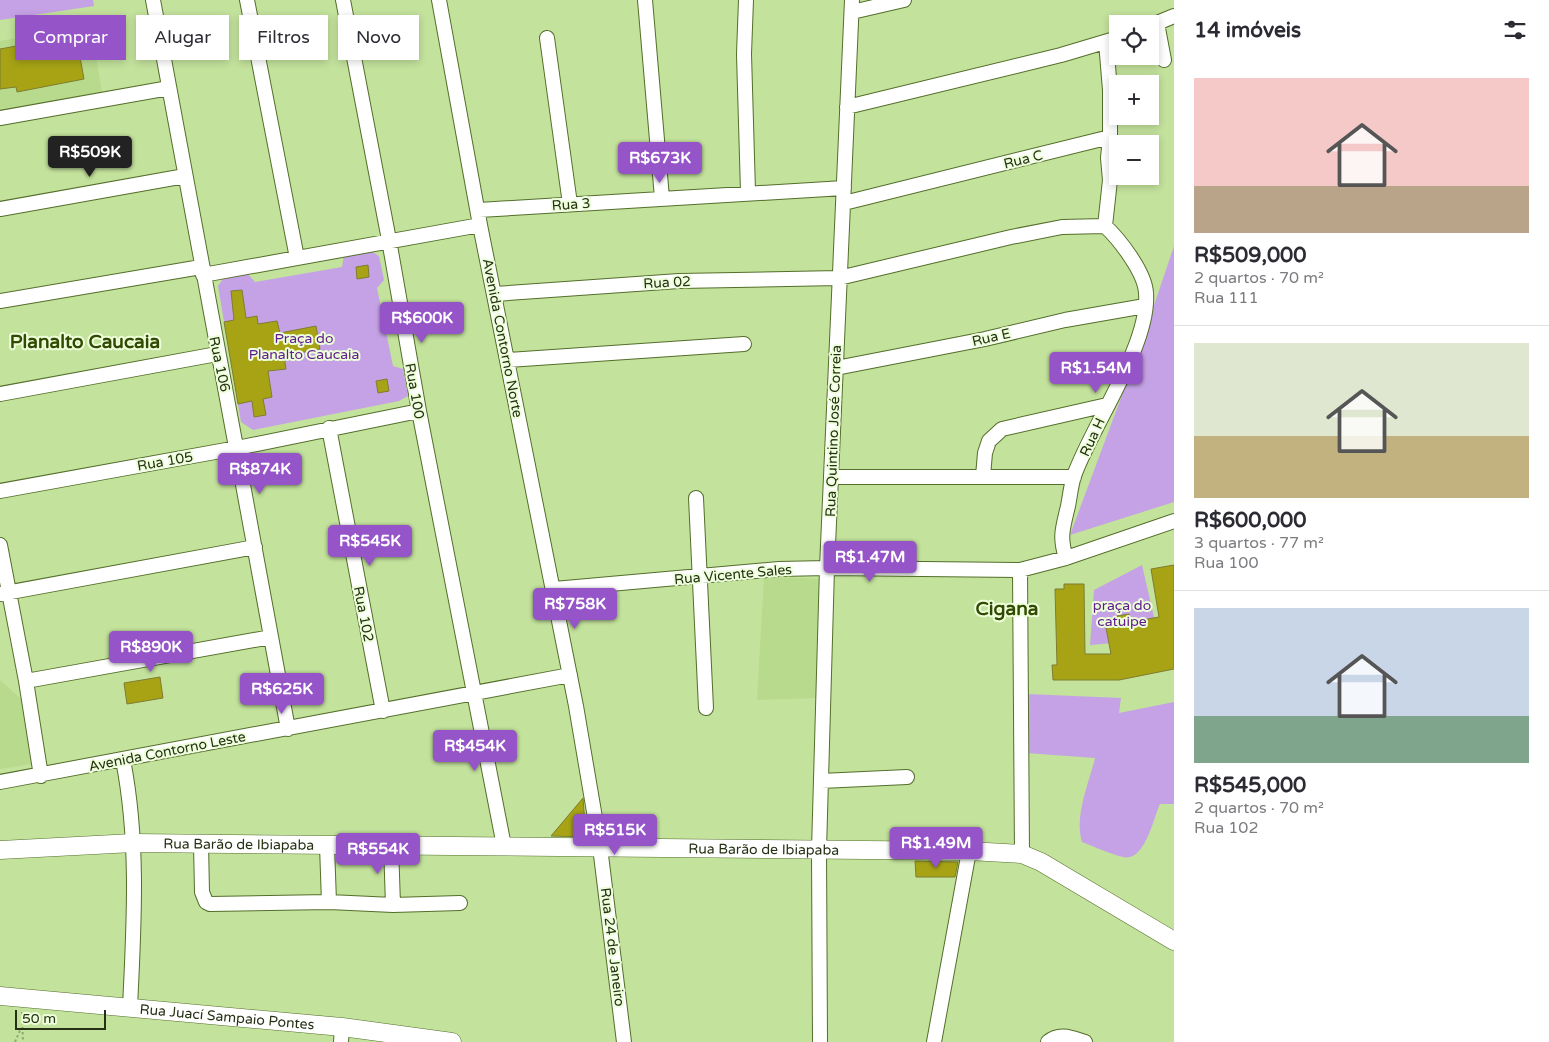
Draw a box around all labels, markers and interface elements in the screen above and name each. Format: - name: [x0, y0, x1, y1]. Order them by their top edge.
- chip: Comprar: [15, 15, 126, 60]
- chip: Alugar: [136, 15, 229, 60]
- chip: Filtros: [239, 15, 328, 60]
- chip: Novo: [338, 15, 419, 60]
- map controls: [1109, 15, 1159, 185]
- button: locate: [1109, 15, 1159, 65]
- icon: filters: [1501, 16, 1529, 44]
- text: 14 imóveis: [1194, 18, 1301, 43]
- button: +: [1109, 75, 1159, 125]
- icon: home: [1317, 110, 1407, 200]
- button: −: [1109, 135, 1159, 185]
- pin: R$509K: [49, 136, 131, 178]
- text: R$509K: [59, 142, 121, 162]
- pin: R$673K: [619, 142, 701, 184]
- street label: Rua C: [1002, 146, 1045, 173]
- text: R$673K: [629, 148, 691, 168]
- street label: Rua 3: [551, 195, 591, 214]
- text: R$509,000: [1194, 243, 1306, 268]
- street label: Avenida Contorno Norte: [479, 257, 526, 419]
- text: 2 quartos · 70 m²: [1194, 268, 1324, 288]
- street label: Rua 02: [643, 273, 691, 292]
- text: Rua 111: [1194, 288, 1258, 308]
- pin: R$600K: [381, 302, 463, 344]
- text: R$600K: [391, 308, 453, 328]
- street label: Rua E: [970, 325, 1012, 350]
- park label: Praça do Planalto Caucaia: [249, 330, 359, 363]
- district label: Planalto Caucaia: [10, 331, 160, 353]
- street label: Rua 106: [205, 335, 234, 394]
- street label: Rua Quintino José Correia: [822, 345, 845, 517]
- pin: R$1.54M: [1050, 352, 1142, 394]
- text: R$1.54M: [1060, 358, 1132, 378]
- street label: Rua 100: [401, 362, 428, 421]
- icon: home: [1317, 376, 1407, 466]
- street label: Rua H: [1076, 415, 1109, 459]
- street label: Rua 105: [136, 448, 194, 475]
- pin: R$874K: [219, 452, 301, 495]
- text: R$874K: [229, 459, 291, 479]
- text: R$600,000: [1194, 508, 1306, 533]
- pin: R$545K: [329, 524, 411, 567]
- text: R$545K: [339, 531, 401, 551]
- text: 3 quartos · 77 m²: [1194, 533, 1324, 553]
- pin: R$1.47M: [824, 540, 916, 583]
- text: R$1.47M: [835, 547, 905, 567]
- text: Rua 100: [1194, 553, 1258, 573]
- street label: Rua Vicente Sales: [673, 561, 793, 588]
- street label: Rua 102: [350, 585, 377, 643]
- pin: R$758K: [534, 588, 616, 630]
- text: R$758K: [544, 594, 606, 614]
- park label: praça do catuipe: [1093, 597, 1151, 630]
- district label: Cigana: [976, 598, 1038, 621]
- pin: R$890K: [110, 630, 192, 673]
- text: R$890K: [120, 637, 182, 657]
- icon: home: [1317, 641, 1407, 731]
- pin: R$625K: [241, 672, 323, 715]
- text: R$625K: [251, 679, 313, 699]
- street label: Avenida Contorno Leste: [87, 728, 247, 775]
- pin: R$454K: [434, 730, 516, 772]
- text: R$454K: [444, 736, 506, 756]
- text: R$545,000: [1194, 773, 1306, 798]
- text: 2 quartos · 70 m²: [1194, 798, 1324, 818]
- pin: R$515K: [574, 814, 656, 856]
- text: Rua 102: [1194, 818, 1258, 838]
- text: R$515K: [584, 820, 646, 840]
- pin: R$1.49M: [890, 826, 982, 869]
- pin: R$554K: [337, 832, 419, 875]
- text: R$1.49M: [901, 833, 971, 853]
- street label: Rua Barão de Ibiapaba: [163, 835, 314, 854]
- text: R$554K: [347, 839, 409, 859]
- street label: Rua Barão de Ibiapaba: [688, 840, 839, 859]
- street label: Rua 24 de Janeiro: [597, 887, 628, 1007]
- street label: Rua Juací Sampaio Pontes: [139, 1001, 315, 1033]
- scale bar: [15, 1007, 106, 1030]
- text: 50 m: [22, 1010, 56, 1027]

